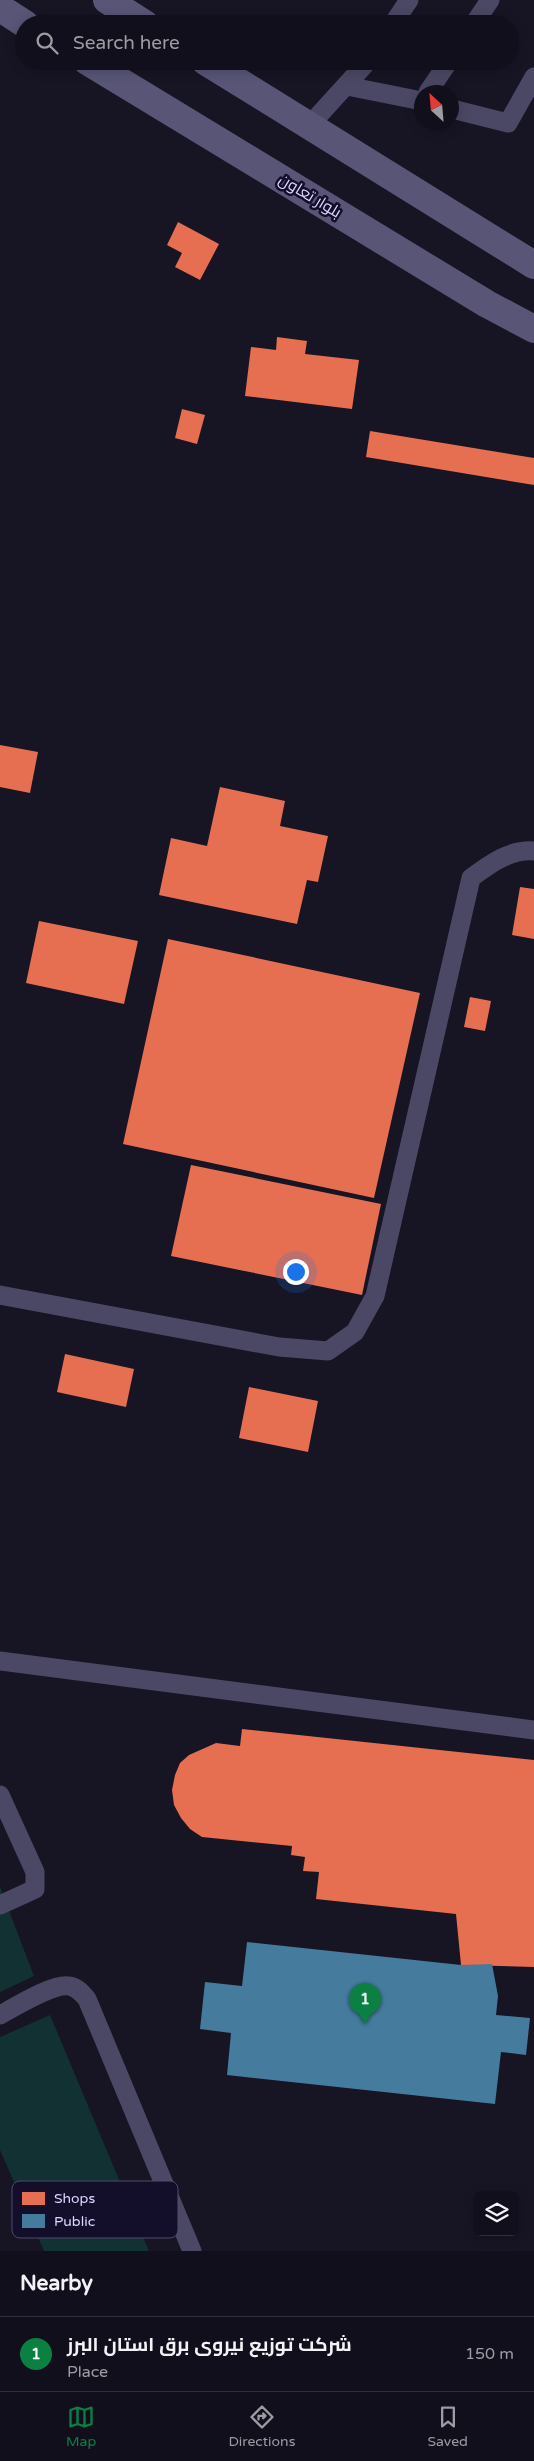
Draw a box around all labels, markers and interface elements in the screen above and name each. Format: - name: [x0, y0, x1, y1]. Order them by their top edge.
- search box: [15, 15, 519, 70]
- icon: search: [33, 29, 61, 57]
- text: Search here: [73, 32, 180, 54]
- north arrow: [414, 85, 459, 130]
- street label: بلوار تعاون: [275, 169, 345, 223]
- your location: [283, 1259, 309, 1285]
- pin: 1: [349, 1983, 381, 2024]
- legend: [12, 2181, 178, 2238]
- text: Shops: [54, 2190, 95, 2207]
- map controls: [474, 2191, 519, 2236]
- button: layers: [474, 2191, 519, 2236]
- text: Public: [54, 2213, 95, 2230]
- text: Nearby: [20, 2271, 93, 2296]
- text: شرکت توزیع نیروی برق استان البرز: [67, 2334, 352, 2356]
- text: 1: [31, 2344, 41, 2364]
- text: 150 m: [465, 2344, 514, 2364]
- text: Place: [67, 2362, 108, 2382]
- tab: Map: [66, 2403, 96, 2450]
- tab: Directions: [228, 2403, 295, 2450]
- tab: Saved: [427, 2403, 468, 2450]

